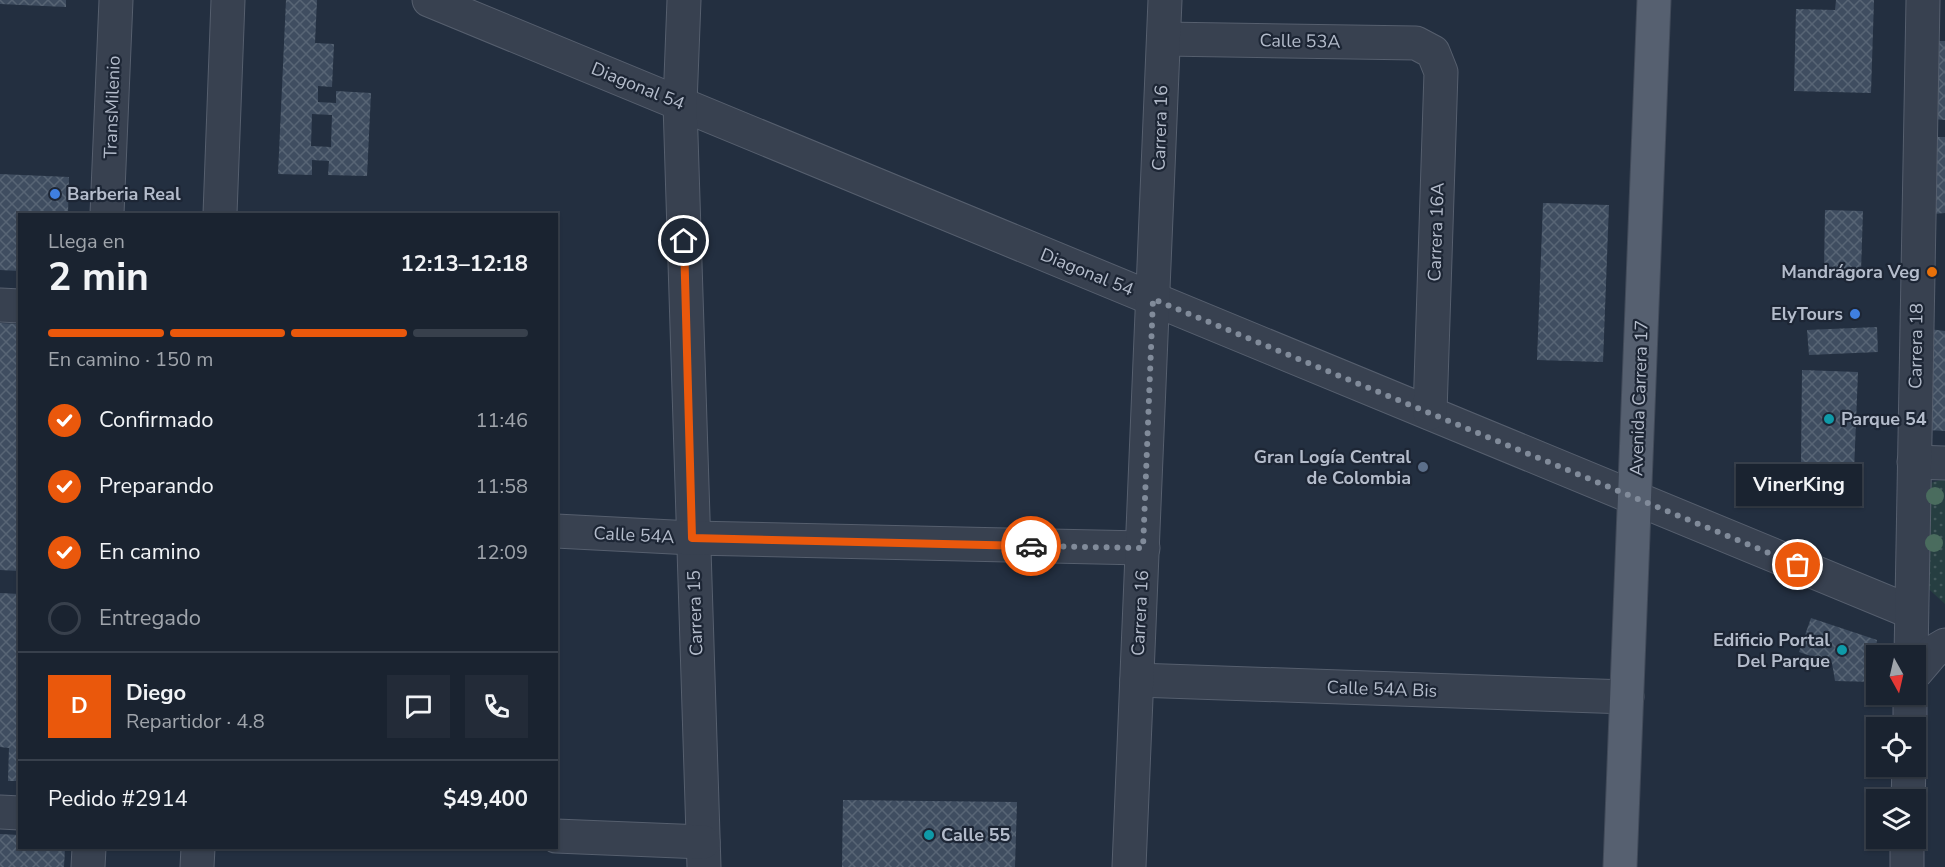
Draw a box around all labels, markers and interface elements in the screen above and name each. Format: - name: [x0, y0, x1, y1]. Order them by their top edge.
- street label: Calle 53A: [1259, 28, 1341, 54]
- street label: TransMilenio: [98, 55, 126, 159]
- street label: Diagonal 54: [588, 56, 689, 116]
- street label: Carrera 16: [1147, 85, 1173, 171]
- place label: Barberia Real: [67, 182, 181, 206]
- street label: Carrera 16A: [1422, 182, 1450, 282]
- marker: Barberia Real: [48, 187, 62, 201]
- pin: [658, 215, 709, 266]
- icon: home: [667, 224, 700, 257]
- text: Llega en: [48, 228, 125, 255]
- street label: Diagonal 54: [1037, 242, 1138, 302]
- text: 12:13–12:18: [400, 249, 528, 279]
- text: 2 min: [48, 251, 149, 304]
- place label: Mandrágora Veg: [1781, 260, 1920, 284]
- marker: Mandrágora Veg: [1925, 265, 1939, 279]
- place label: ElyTours: [1771, 302, 1843, 326]
- street label: Carrera 18: [1903, 303, 1929, 389]
- marker: ElyTours: [1848, 307, 1862, 321]
- street label: Avenida Carrera 17: [1624, 320, 1654, 476]
- text: En camino · 150 m: [48, 346, 213, 373]
- icon: check: [48, 404, 81, 437]
- text: Confirmado: [99, 405, 214, 435]
- text: 11:46: [475, 407, 528, 434]
- place label: Parque 54: [1841, 407, 1927, 431]
- marker: Parque 54: [1822, 412, 1836, 426]
- place label: Gran Logía Central de Colombia: [1254, 445, 1411, 490]
- marker: Gran Logía Central de Colombia: [1416, 460, 1430, 474]
- callout: VinerKing: [1735, 463, 1861, 505]
- icon: check: [48, 470, 81, 503]
- text: Preparando: [99, 471, 214, 501]
- text: VinerKing: [1753, 471, 1845, 498]
- text: 11:58: [475, 473, 528, 500]
- courier: [1001, 516, 1061, 576]
- street label: Calle 54A: [593, 521, 675, 549]
- icon: car: [1015, 530, 1048, 563]
- icon: check: [48, 536, 81, 569]
- text: En camino: [99, 537, 200, 567]
- text: 12:09: [475, 539, 528, 566]
- pin: [1772, 539, 1823, 590]
- icon: bag: [1781, 548, 1814, 581]
- street label: Carrera 15: [682, 570, 708, 656]
- street label: Carrera 16: [1126, 570, 1154, 656]
- text: Entregado: [99, 603, 201, 633]
- place label: Edificio Portal Del Parque: [1713, 628, 1830, 673]
- marker: Edificio Portal Del Parque: [1835, 643, 1849, 657]
- north arrow: [1866, 645, 1926, 705]
- map controls: [1866, 645, 1926, 849]
- button: chat: [387, 675, 450, 738]
- button: phone: [465, 675, 528, 738]
- street label: Calle 54A Bis: [1326, 675, 1438, 703]
- text: Diego: [126, 678, 186, 708]
- text: D: [71, 691, 88, 721]
- text: Repartidor · 4.8: [126, 708, 265, 735]
- button: locate: [1866, 717, 1926, 777]
- text: Pedido #2914: [48, 784, 188, 814]
- text: $49,400: [443, 784, 528, 814]
- button: layers: [1866, 789, 1926, 849]
- place label: Calle 55: [941, 823, 1011, 847]
- marker: Calle 55: [922, 828, 936, 842]

